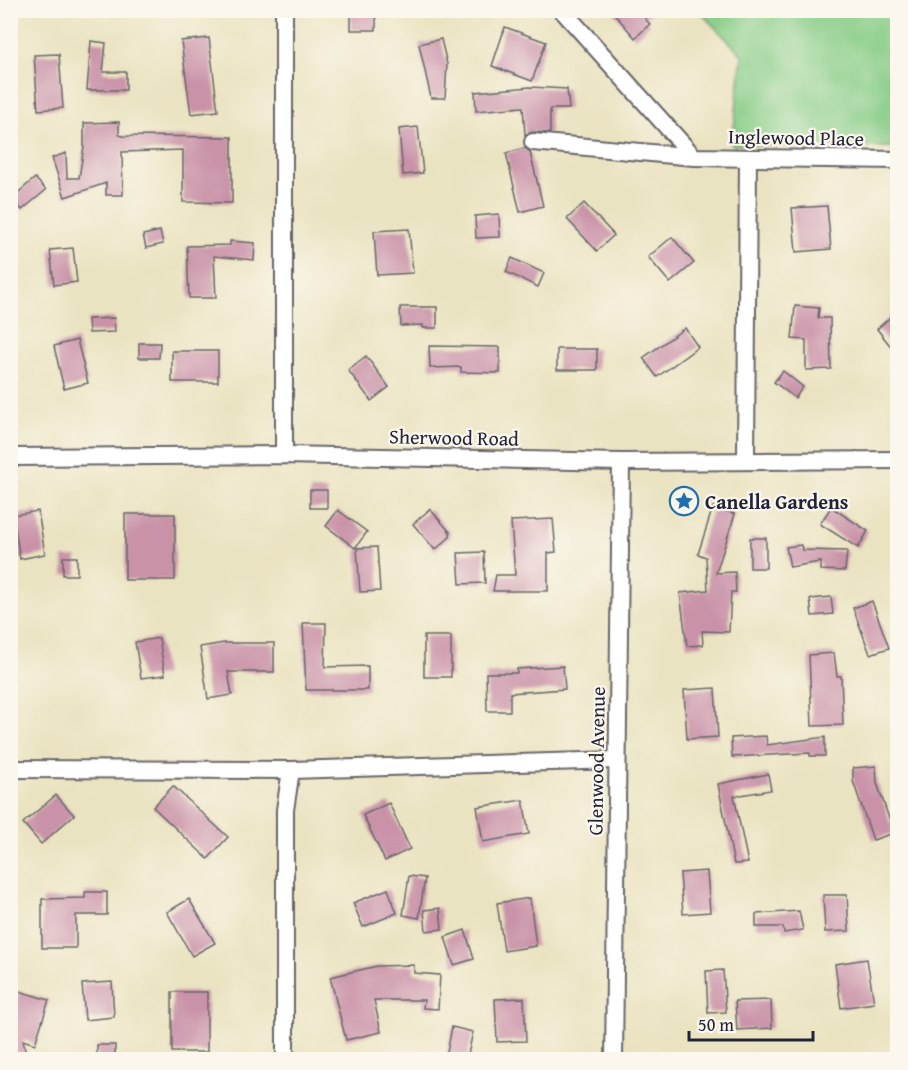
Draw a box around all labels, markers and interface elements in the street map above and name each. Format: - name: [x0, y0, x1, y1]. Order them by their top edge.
- street label: Inglewood Place: [728, 121, 864, 153]
- street label: Sherwood Road: [389, 421, 519, 453]
- place icon: Canella Gardens: [668, 485, 700, 517]
- place label: Canella Gardens: [705, 487, 848, 516]
- street label: Glenwood Avenue: [580, 686, 612, 836]
- scale bar: [689, 1004, 814, 1042]
- text: 50 m: [698, 1011, 734, 1038]

